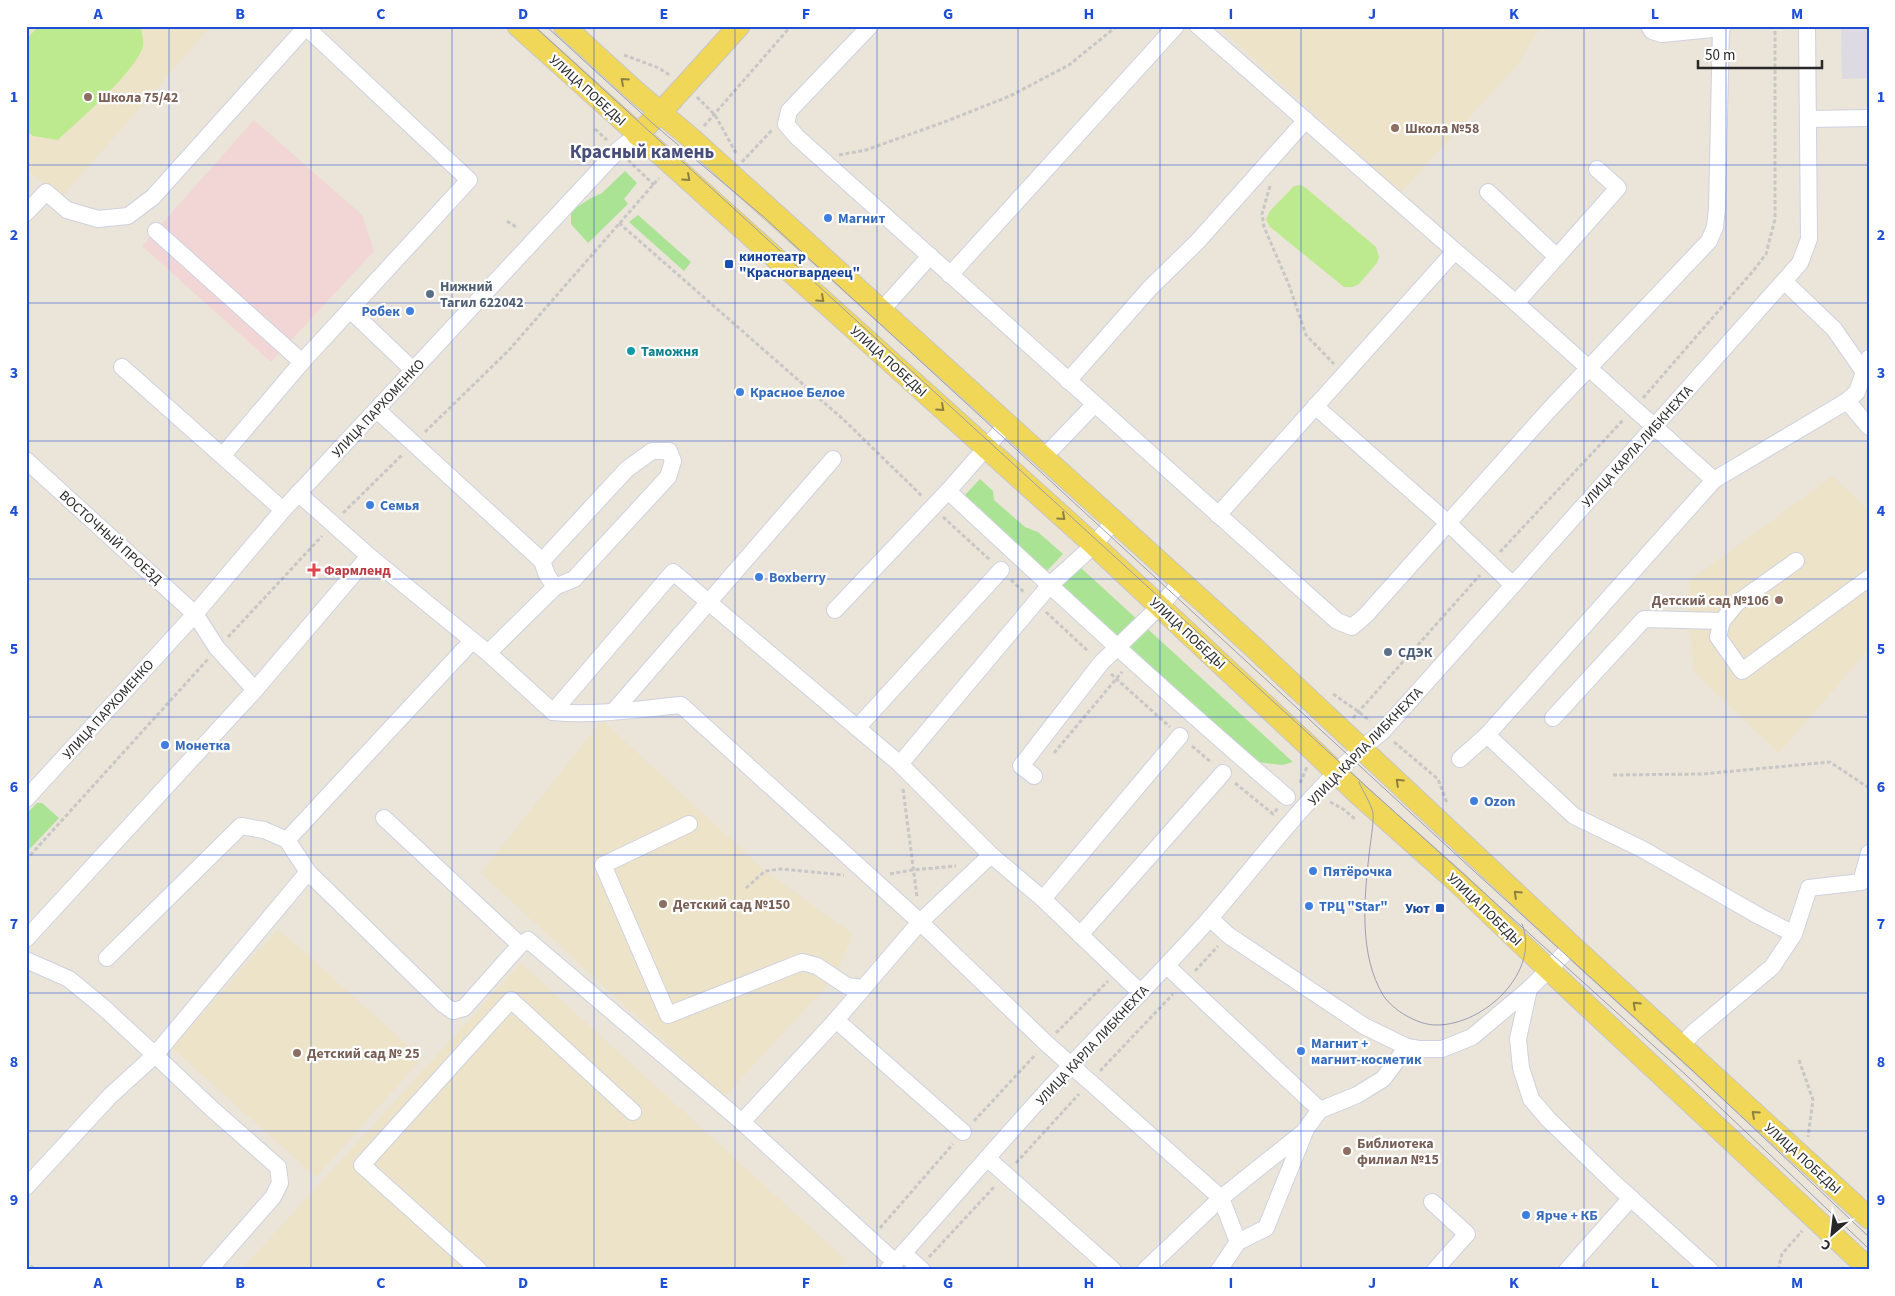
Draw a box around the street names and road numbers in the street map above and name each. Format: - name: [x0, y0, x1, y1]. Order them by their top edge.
- street label: УЛИЦА ПОБЕДЫ: [544, 51, 630, 131]
- street label: УЛИЦА ПОБЕДЫ: [845, 322, 931, 402]
- street label: УЛИЦА ПАРХОМЕНКО: [328, 355, 430, 462]
- street label: УЛИЦА КАРЛА ЛИБКНЕХТА: [1578, 381, 1698, 512]
- street label: ВОСТОЧНЫЙ ПРОЕЗД: [54, 486, 166, 589]
- street label: УЛИЦА ПОБЕДЫ: [1145, 593, 1230, 674]
- street label: УЛИЦА ПАРХОМЕНКО: [58, 655, 159, 764]
- street label: УЛИЦА КАРЛА ЛИБКНЕХТА: [1304, 683, 1428, 810]
- street label: УЛИЦА ПОБЕДЫ: [1442, 869, 1526, 951]
- street label: УЛИЦА КАРЛА ЛИБКНЕХТА: [1032, 981, 1154, 1110]
- street label: УЛИЦА ПОБЕДЫ: [1759, 1119, 1845, 1199]

